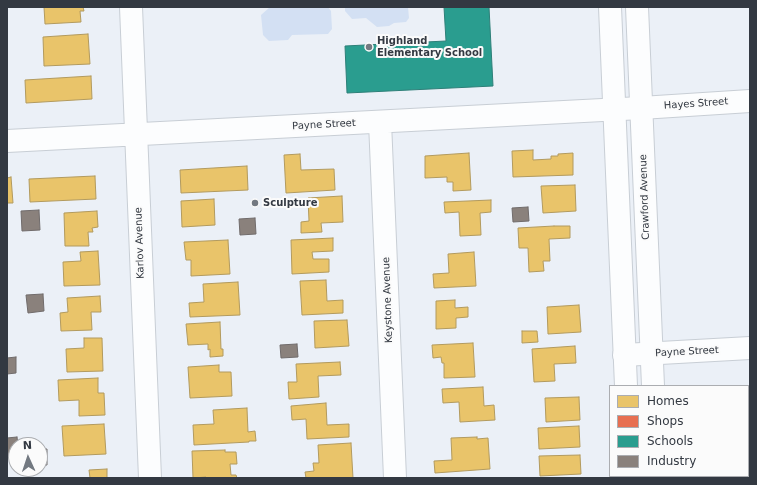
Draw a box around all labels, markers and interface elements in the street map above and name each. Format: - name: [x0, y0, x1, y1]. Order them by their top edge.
- place label: Highland Elementary School: [377, 35, 482, 58]
- marker: Highland Elementary School: [364, 42, 374, 52]
- street label: Hayes Street: [663, 96, 729, 112]
- street label: Payne Street: [292, 117, 356, 133]
- street label: Crawford Avenue: [638, 154, 652, 240]
- place label: Sculpture: [263, 197, 317, 209]
- marker: Sculpture: [250, 198, 260, 208]
- street label: Karlov Avenue: [133, 207, 147, 279]
- street label: Keystone Avenue: [380, 257, 396, 343]
- street label: Payne Street: [655, 344, 719, 360]
- legend: [609, 385, 749, 477]
- text: Homes: [647, 394, 689, 408]
- text: Shops: [647, 414, 683, 428]
- text: Schools: [647, 434, 693, 448]
- north arrow: [8, 437, 48, 477]
- text: N: [22, 439, 32, 452]
- text: Industry: [647, 454, 696, 468]

